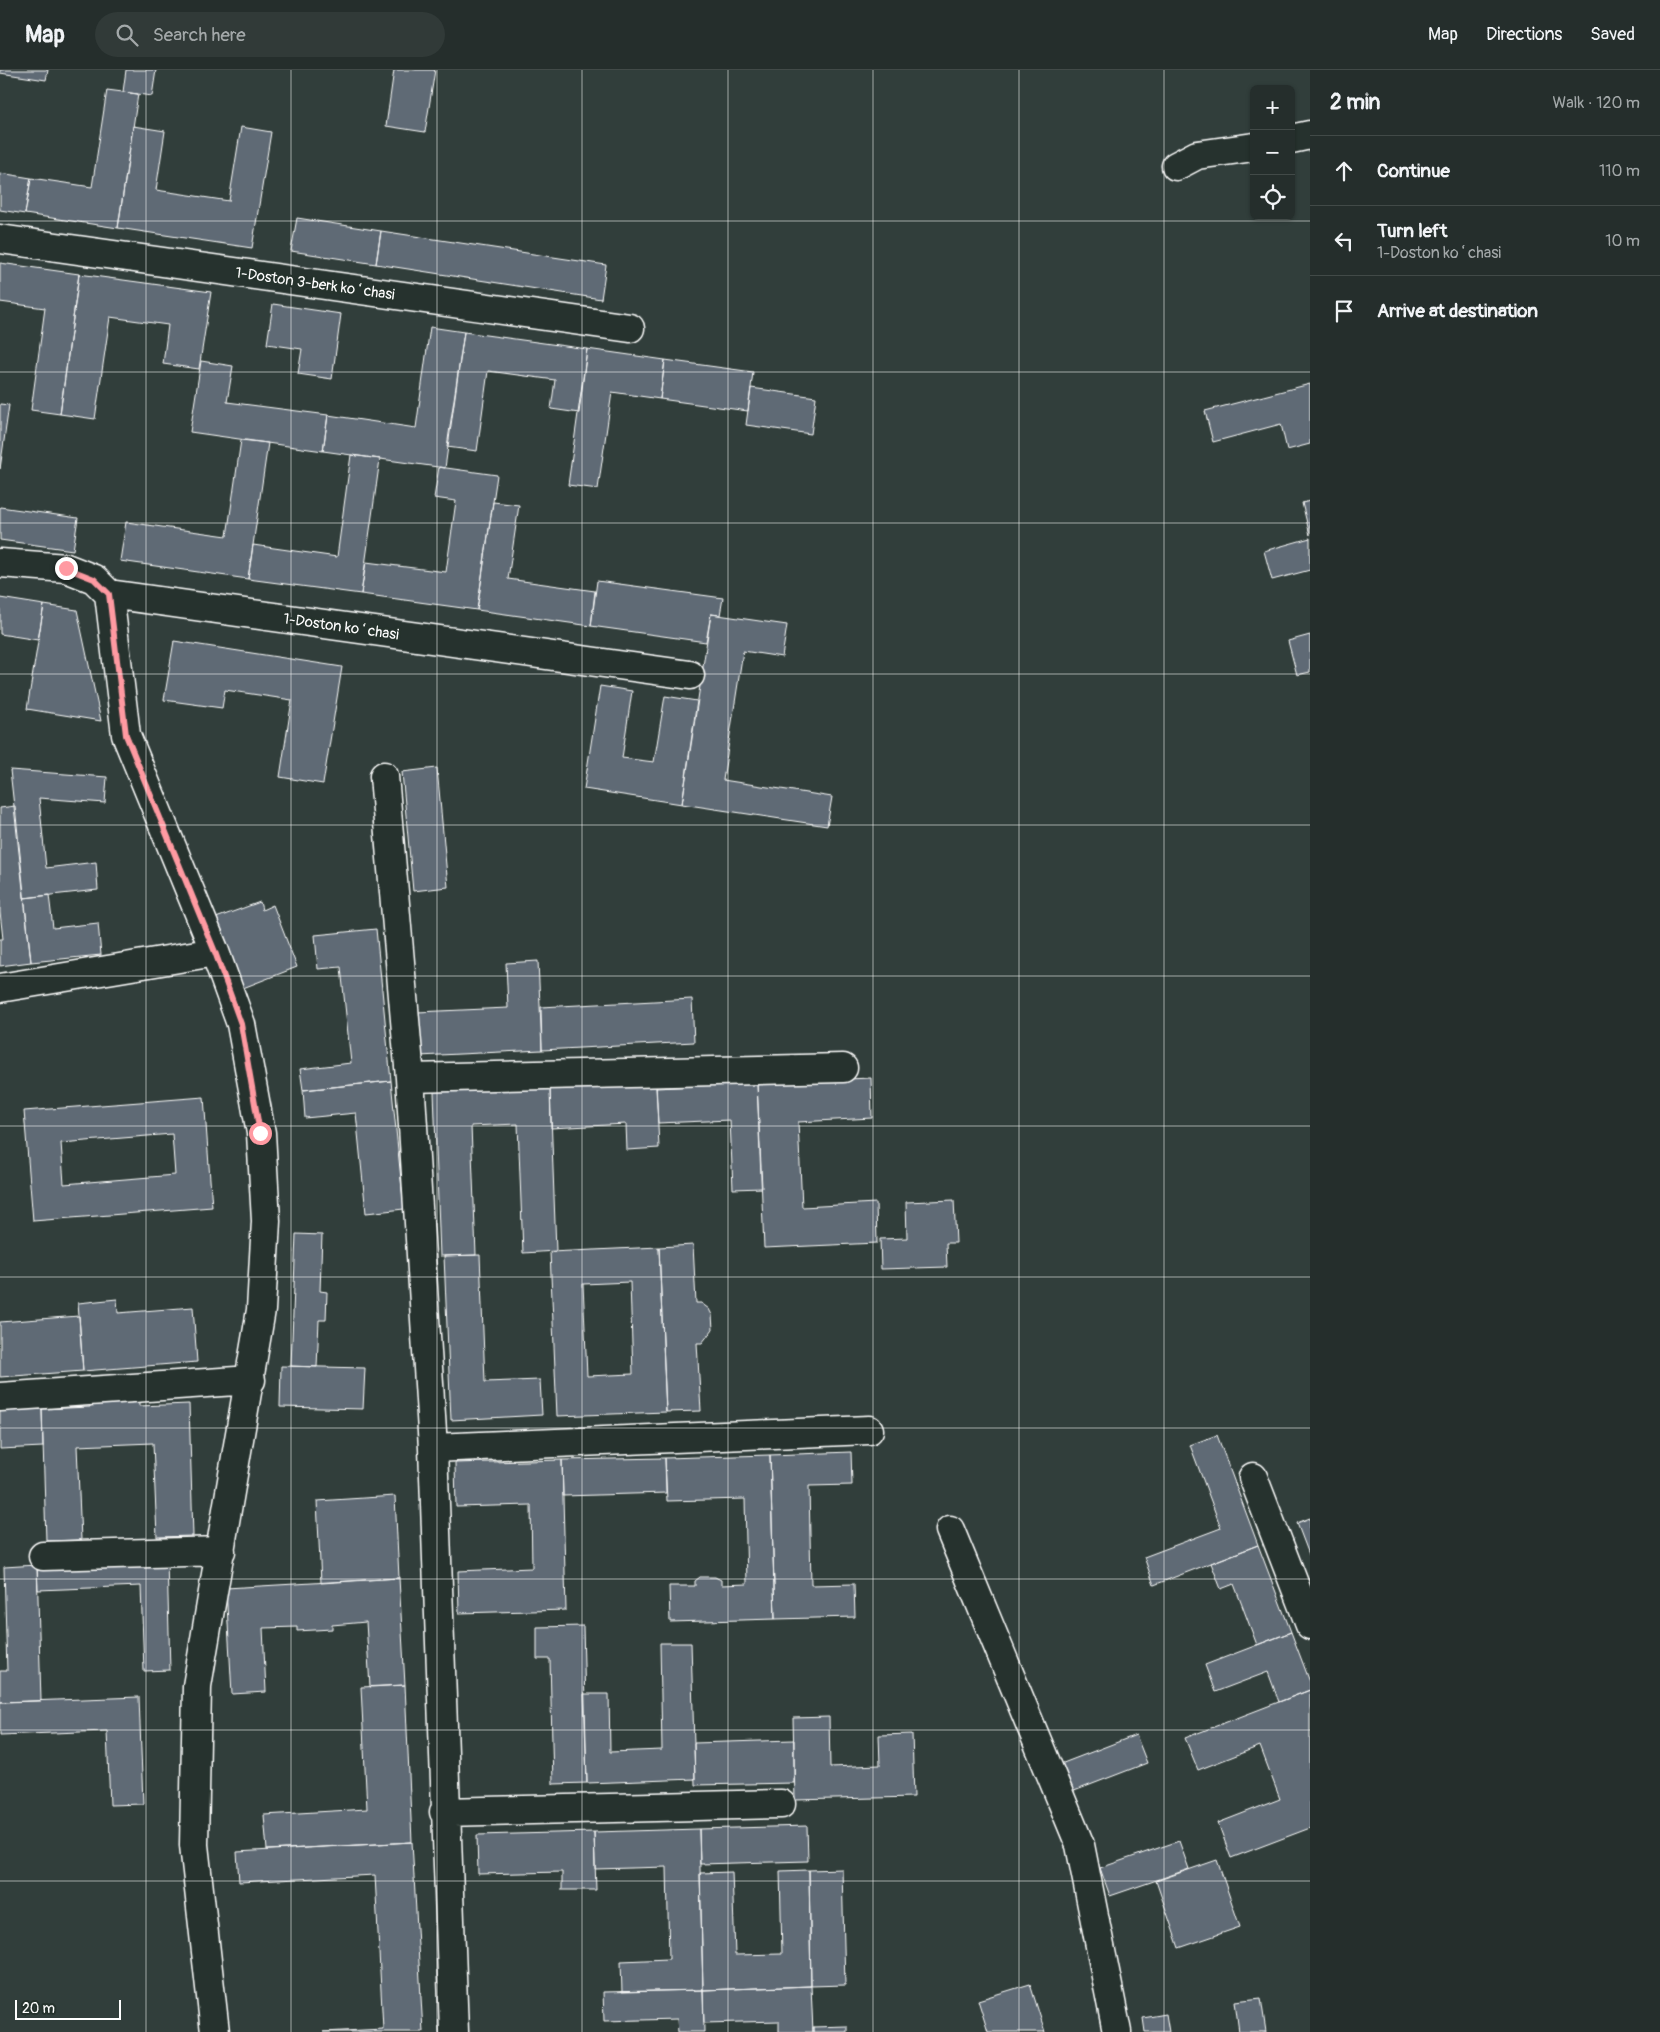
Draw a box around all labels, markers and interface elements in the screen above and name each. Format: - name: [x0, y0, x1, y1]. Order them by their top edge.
- search box: [95, 12, 445, 57]
- text: Map: [25, 20, 65, 49]
- icon: search: [113, 21, 141, 49]
- text: Search here: [153, 23, 246, 47]
- text: Map: [1428, 23, 1458, 46]
- text: Directions: [1486, 23, 1562, 46]
- text: Saved: [1590, 23, 1635, 46]
- map controls: [1250, 85, 1295, 220]
- button: +: [1250, 85, 1295, 130]
- text: 2 min: [1330, 89, 1380, 116]
- text: Walk · 120 m: [1552, 93, 1640, 113]
- button: −: [1250, 130, 1295, 175]
- icon: ahead: [1330, 157, 1358, 185]
- text: Continue: [1377, 159, 1450, 183]
- text: 110 m: [1599, 161, 1640, 181]
- button: locate: [1250, 175, 1295, 220]
- text: Turn left: [1377, 219, 1447, 243]
- icon: left: [1330, 227, 1358, 255]
- text: 10 m: [1605, 231, 1640, 251]
- text: 1-Doston koʻchasi: [1377, 243, 1501, 263]
- street label: 1-Doston 3-berk koʻchasi: [234, 263, 396, 305]
- icon: arrive: [1330, 297, 1358, 325]
- text: Arrive at destination: [1377, 299, 1538, 323]
- route end: [55, 557, 78, 580]
- street label: 1-Doston koʻchasi: [282, 609, 400, 645]
- route start: [249, 1122, 272, 1145]
- scale bar: [15, 1997, 121, 2020]
- text: 20 m: [22, 2000, 55, 2017]

